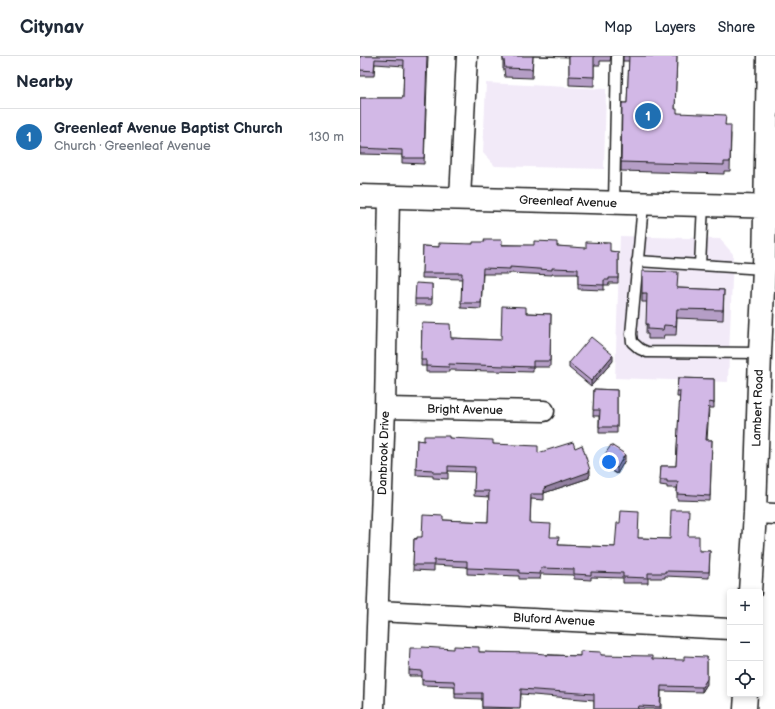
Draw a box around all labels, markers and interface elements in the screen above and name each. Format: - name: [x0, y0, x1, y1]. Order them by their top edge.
- text: Citynav: [20, 16, 84, 39]
- text: Map: [604, 19, 632, 36]
- text: Layers: [654, 19, 696, 36]
- text: Share: [718, 19, 755, 36]
- text: Nearby: [16, 72, 73, 92]
- pin: 1: [635, 101, 661, 131]
- text: Greenleaf Avenue Baptist Church: [54, 119, 283, 138]
- text: 1: [26, 129, 32, 145]
- text: 130 m: [309, 129, 344, 145]
- text: Church · Greenleaf Avenue: [54, 138, 211, 154]
- street label: Greenleaf Avenue: [519, 193, 617, 211]
- street label: Lambert Road: [749, 369, 767, 447]
- street label: Bright Avenue: [427, 402, 503, 418]
- street label: Danbrook Drive: [375, 411, 393, 495]
- your location: [599, 452, 619, 472]
- map controls: [727, 589, 763, 697]
- button: +: [727, 589, 763, 625]
- street label: Bluford Avenue: [513, 610, 595, 630]
- button: −: [727, 625, 763, 661]
- button: locate: [727, 661, 763, 697]

